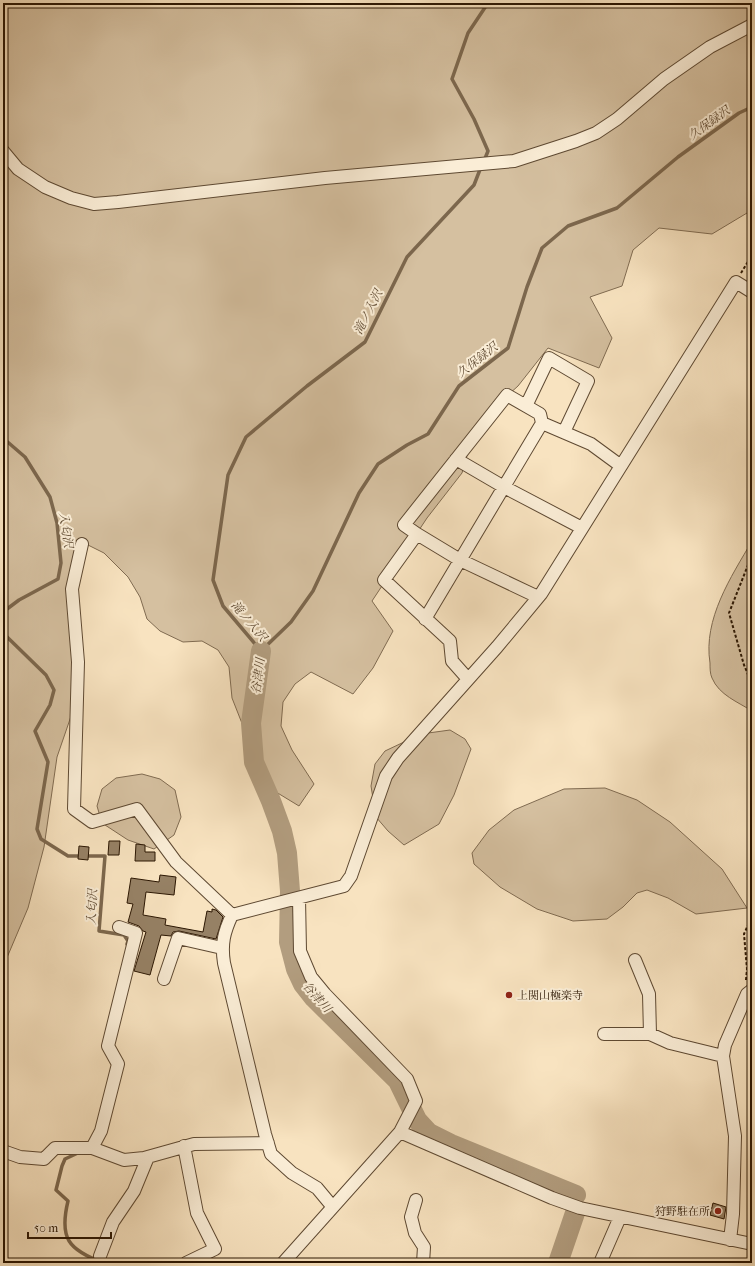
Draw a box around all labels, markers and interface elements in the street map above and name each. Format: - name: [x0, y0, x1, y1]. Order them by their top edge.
- water label: 久保録沢: [685, 102, 734, 143]
- water label: 滝ノ入沢: [351, 286, 386, 337]
- water label: 久保録沢: [454, 338, 502, 380]
- water label: 入匂沢: [56, 511, 76, 551]
- water label: 滝ノ入沢: [228, 598, 271, 645]
- water label: 谷津川: [249, 655, 268, 695]
- water label: 入匂沢: [84, 887, 100, 925]
- water label: 谷津川: [300, 979, 336, 1017]
- place label: 上関山極楽寺: [517, 989, 583, 1002]
- marker: 上関山極楽寺: [504, 990, 514, 1000]
- place label: 狩野駐在所: [655, 1205, 710, 1218]
- marker: 狩野駐在所: [713, 1206, 723, 1216]
- scale bar: [28, 1214, 111, 1240]
- text: 50 m: [34, 1221, 58, 1235]

